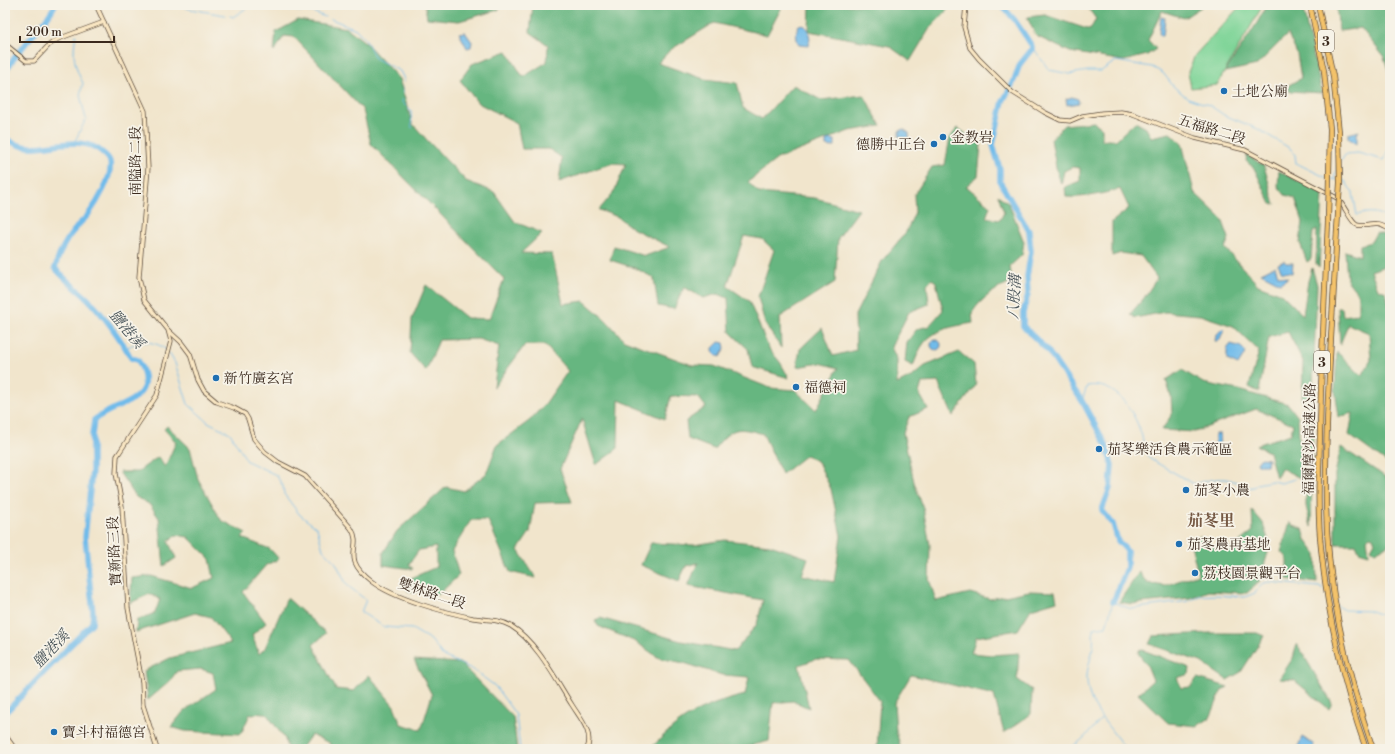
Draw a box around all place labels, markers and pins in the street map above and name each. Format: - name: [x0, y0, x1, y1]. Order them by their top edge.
- place label: 土地公廟: [1232, 83, 1288, 101]
- marker: 土地公廟: [1219, 86, 1229, 96]
- place label: 金教岩: [951, 129, 993, 147]
- marker: 金教岩: [938, 132, 948, 142]
- place label: 德勝中正台: [856, 136, 926, 154]
- marker: 德勝中正台: [929, 139, 939, 149]
- place label: 新竹廣玄宮: [224, 370, 294, 388]
- marker: 新竹廣玄宮: [211, 373, 221, 383]
- place label: 福德祠: [804, 379, 846, 397]
- marker: 福德祠: [791, 382, 801, 392]
- place label: 茄苳樂活食農示範區: [1107, 441, 1233, 459]
- marker: 茄苳樂活食農示範區: [1094, 444, 1104, 454]
- place label: 茄苳小農: [1194, 482, 1250, 500]
- marker: 茄苳小農: [1181, 485, 1191, 495]
- place label: 茄苳農再基地: [1187, 536, 1271, 554]
- marker: 茄苳農再基地: [1174, 539, 1184, 549]
- place label: 荔枝園景觀平台: [1203, 565, 1301, 583]
- marker: 荔枝園景觀平台: [1190, 568, 1200, 578]
- place label: 寶斗村福德宮: [62, 724, 146, 742]
- marker: 寶斗村福德宮: [49, 727, 59, 737]

